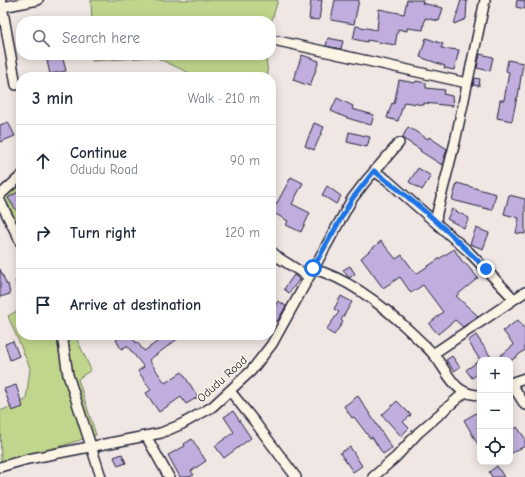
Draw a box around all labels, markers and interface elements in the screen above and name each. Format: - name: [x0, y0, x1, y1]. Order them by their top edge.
- search box: [16, 16, 276, 60]
- icon: search: [30, 27, 52, 49]
- text: Search here: [62, 29, 140, 47]
- text: 3 min: [32, 89, 73, 108]
- text: Walk · 210 m: [188, 91, 260, 106]
- text: Continue: [70, 144, 127, 162]
- icon: ahead: [32, 150, 54, 172]
- text: 90 m: [230, 153, 260, 168]
- text: Odudu Road: [70, 162, 138, 177]
- icon: right: [32, 222, 54, 244]
- text: Turn right: [70, 224, 136, 242]
- text: 120 m: [225, 225, 260, 240]
- route start: [304, 259, 322, 277]
- route end: [477, 260, 495, 278]
- icon: arrive: [32, 294, 54, 316]
- text: Arrive at destination: [70, 296, 201, 314]
- street label: Odudu Road: [194, 353, 250, 405]
- map controls: [477, 357, 513, 465]
- button: +: [477, 357, 513, 393]
- button: −: [477, 393, 513, 429]
- button: locate: [477, 429, 513, 465]

